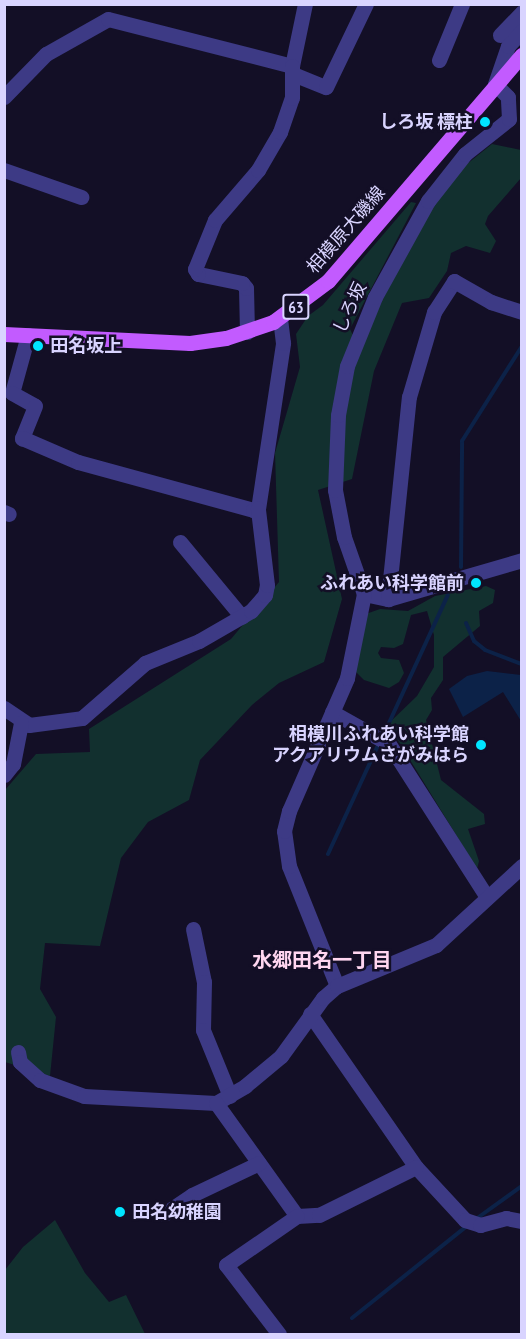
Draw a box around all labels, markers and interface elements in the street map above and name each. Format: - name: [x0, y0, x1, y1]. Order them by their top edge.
- place label: しろ坂 標柱: [379, 111, 473, 133]
- marker: しろ坂 標柱: [478, 115, 492, 129]
- street label: 相模原大磯線: [302, 182, 390, 278]
- street label: しろ坂: [329, 279, 371, 337]
- road number: 63: [281, 294, 311, 320]
- place label: 田名坂上: [50, 335, 122, 357]
- marker: 田名坂上: [31, 339, 45, 353]
- place label: ふれあい科学館前: [320, 572, 464, 594]
- marker: ふれあい科学館前: [469, 576, 483, 590]
- place label: 相模川ふれあい科学館 アクアリウムさがみはら: [271, 724, 469, 766]
- marker: 相模川ふれあい科学館 アクアリウムさがみはら: [474, 738, 488, 752]
- district label: 水郷田名一丁目: [252, 948, 392, 972]
- place label: 田名幼稚園: [132, 1201, 222, 1223]
- marker: 田名幼稚園: [113, 1205, 127, 1219]

